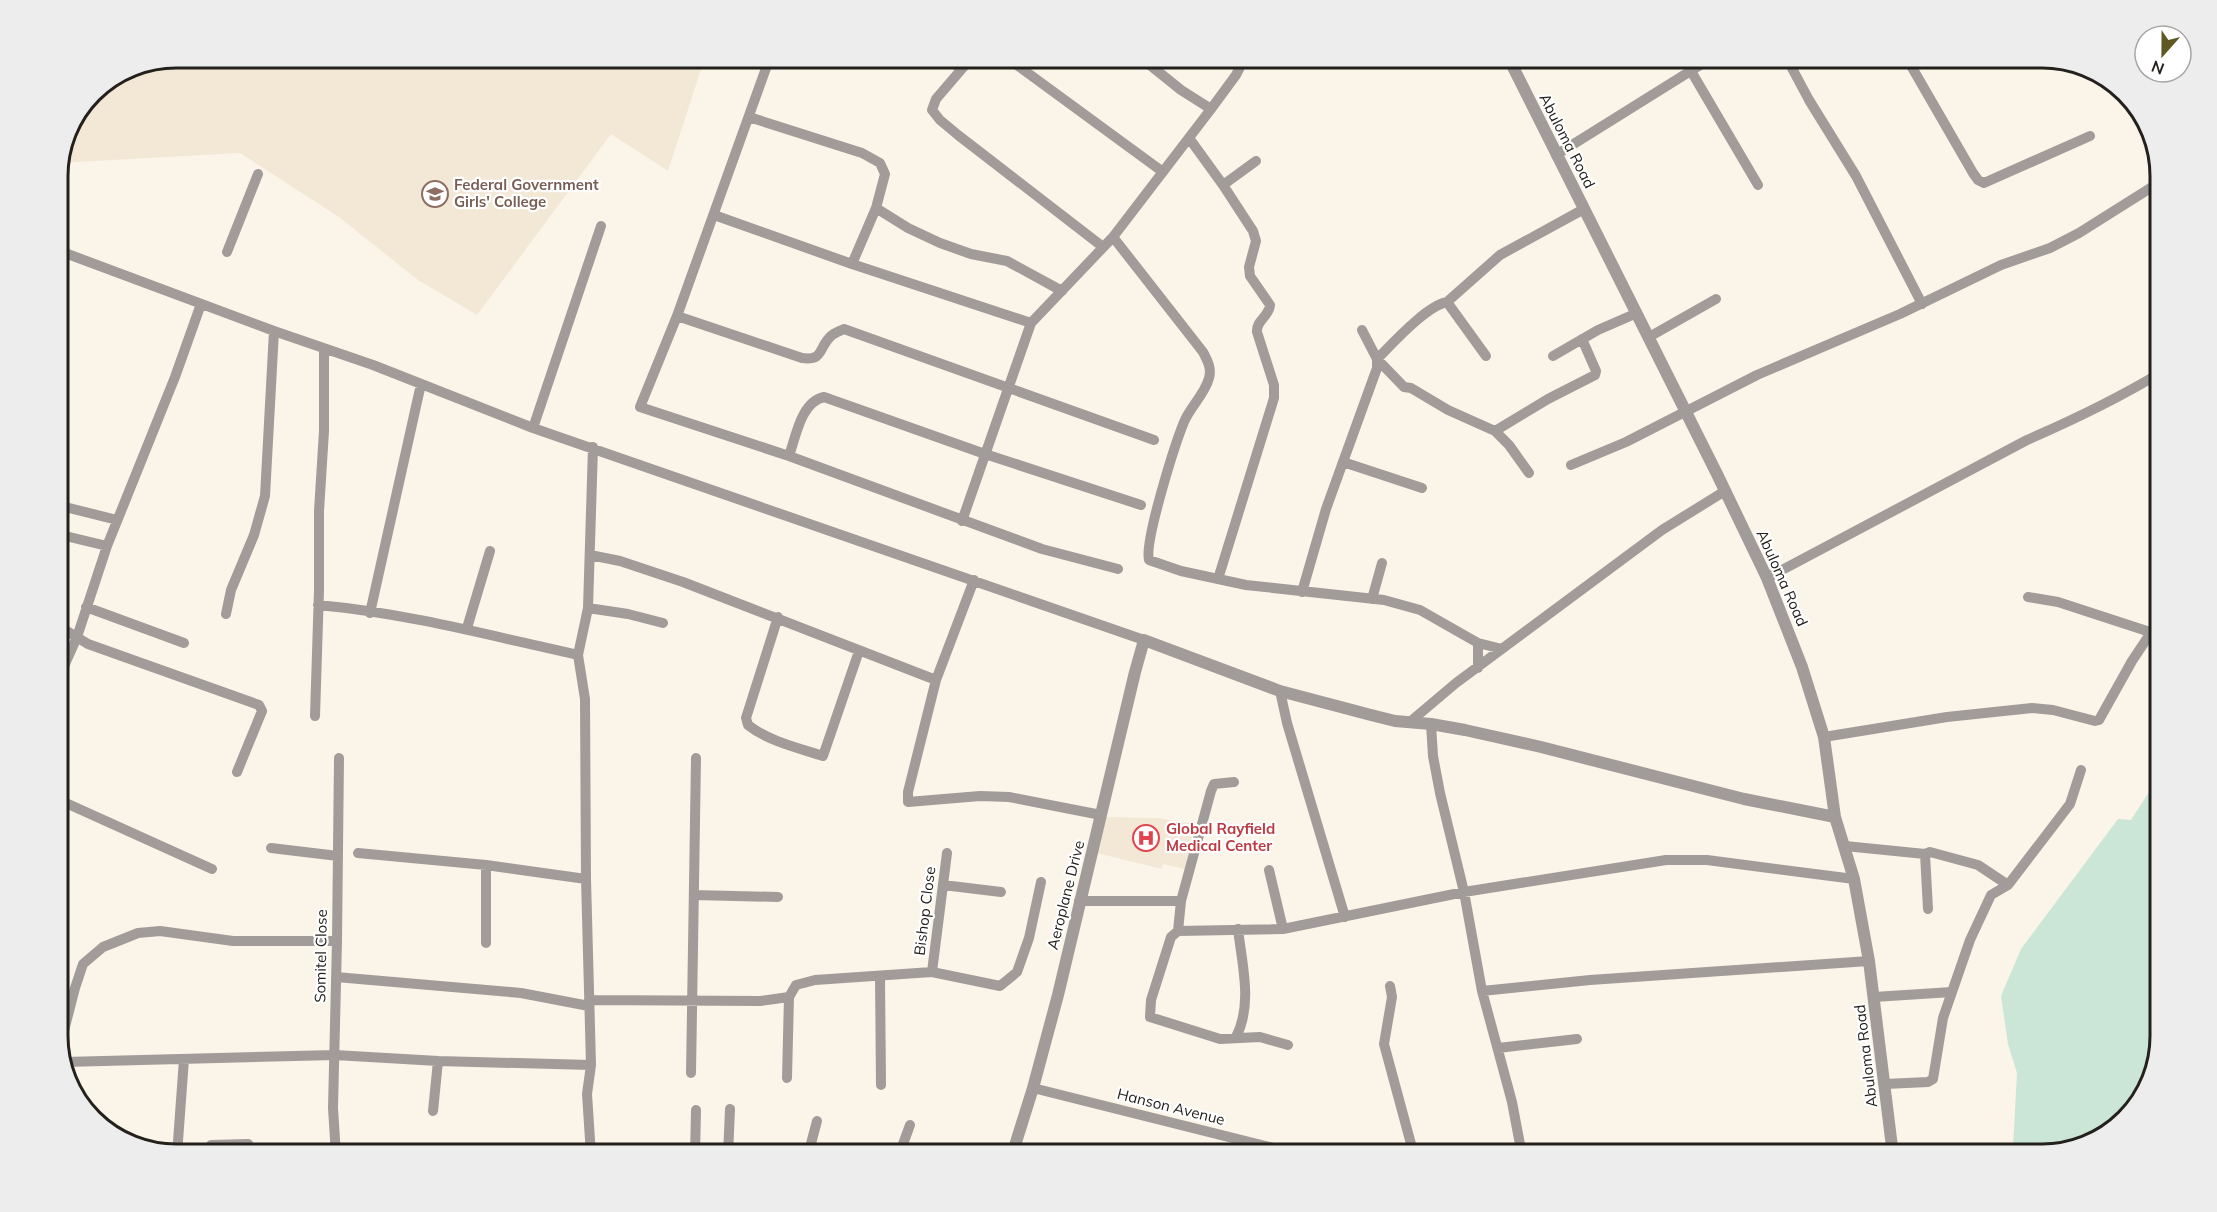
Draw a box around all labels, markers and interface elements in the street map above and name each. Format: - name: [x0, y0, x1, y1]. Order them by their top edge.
- north arrow: [2133, 24, 2193, 84]
- text: N: [2148, 57, 2167, 80]
- street label: Abuloma Road: [1535, 90, 1599, 191]
- place label: Federal Government Girls' College: [454, 175, 599, 211]
- school or university icon: Federal Government Girls' College: [420, 179, 450, 209]
- street label: Abuloma Road: [1753, 527, 1812, 629]
- place label: Global Rayfield Medical Center: [1166, 819, 1275, 855]
- hospital icon: Global Rayfield Medical Center: [1131, 823, 1161, 853]
- street label: Aeroplane Drive: [1043, 838, 1088, 951]
- street label: Bishop Close: [910, 865, 939, 957]
- street label: Somitel Close: [310, 909, 331, 1003]
- street label: Abuloma Road: [1850, 1003, 1881, 1109]
- street label: Hanson Avenue: [1115, 1084, 1227, 1129]

